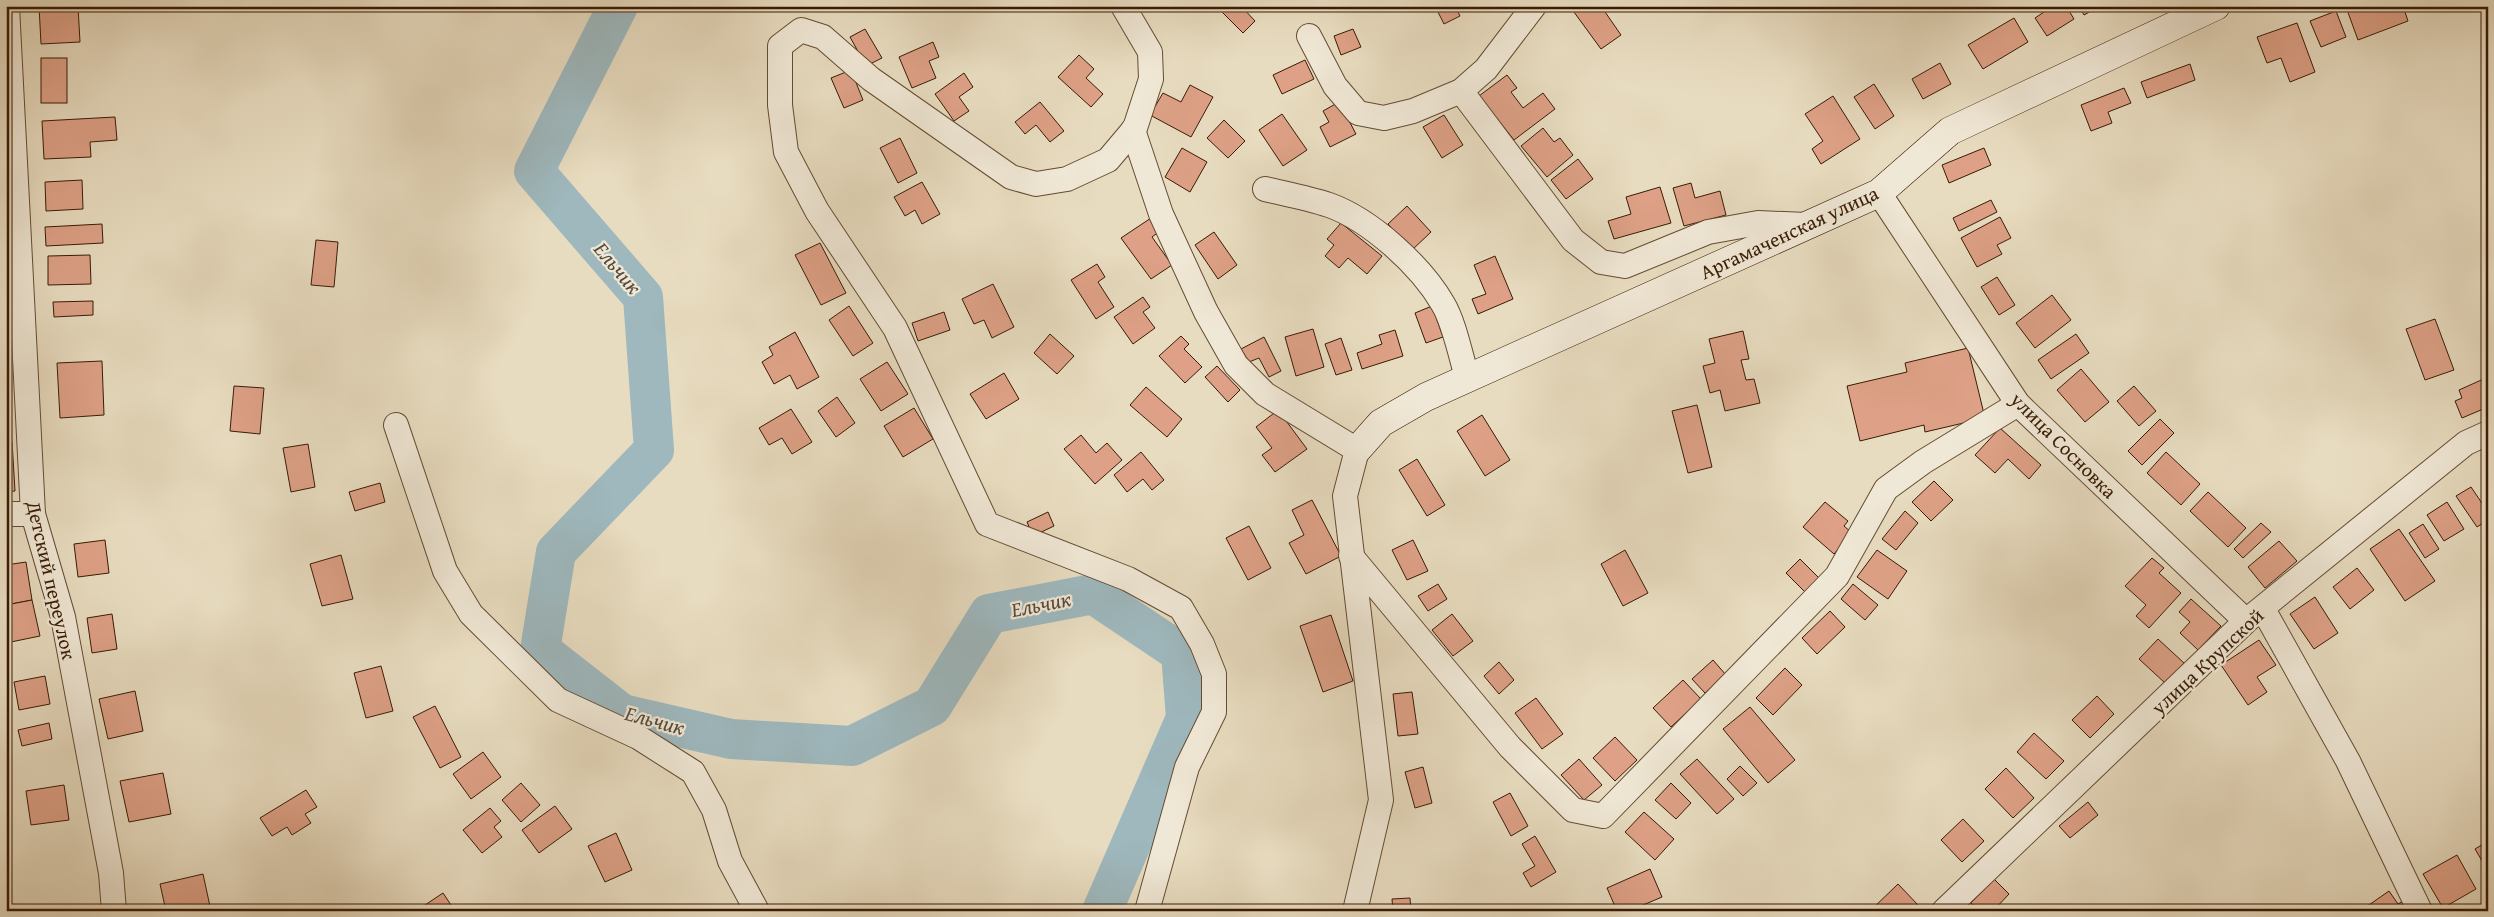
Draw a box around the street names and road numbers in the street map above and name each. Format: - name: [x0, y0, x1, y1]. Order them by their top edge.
- street label: Аргамаченская улица: [1695, 178, 1883, 286]
- street label: улица Сосновка: [2004, 385, 2124, 505]
- street label: Детский переулок: [19, 497, 84, 663]
- street label: улица Крупской: [2144, 601, 2270, 722]

